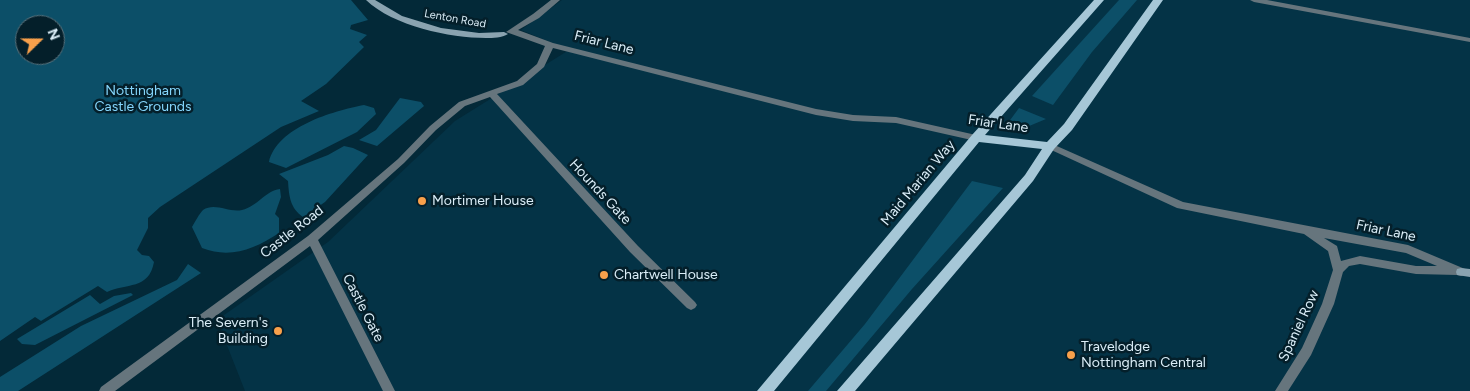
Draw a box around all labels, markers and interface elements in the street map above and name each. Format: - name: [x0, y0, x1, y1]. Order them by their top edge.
- street label: Lenton Road: [423, 7, 487, 31]
- north arrow: [15, 15, 65, 65]
- text: N: [44, 26, 63, 43]
- street label: Friar Lane: [573, 28, 635, 58]
- park label: Nottingham Castle Grounds: [94, 83, 192, 115]
- street label: Friar Lane: [967, 111, 1029, 137]
- street label: Maid Marian Way: [877, 137, 959, 229]
- street label: Hounds Gate: [566, 156, 634, 228]
- place label: Mortimer House: [432, 193, 534, 209]
- marker: Mortimer House: [416, 195, 428, 207]
- street label: Castle Road: [257, 202, 327, 262]
- street label: Friar Lane: [1355, 216, 1417, 246]
- place label: Chartwell House: [614, 267, 718, 283]
- marker: Chartwell House: [598, 269, 610, 281]
- street label: Castle Gate: [339, 271, 387, 345]
- street label: Spaniel Row: [1275, 288, 1323, 364]
- place label: The Severn's Building: [189, 315, 268, 348]
- marker: The Severn's Building: [272, 325, 284, 337]
- place label: Travelodge Nottingham Central: [1081, 339, 1206, 372]
- marker: Travelodge Nottingham Central: [1065, 349, 1077, 361]

